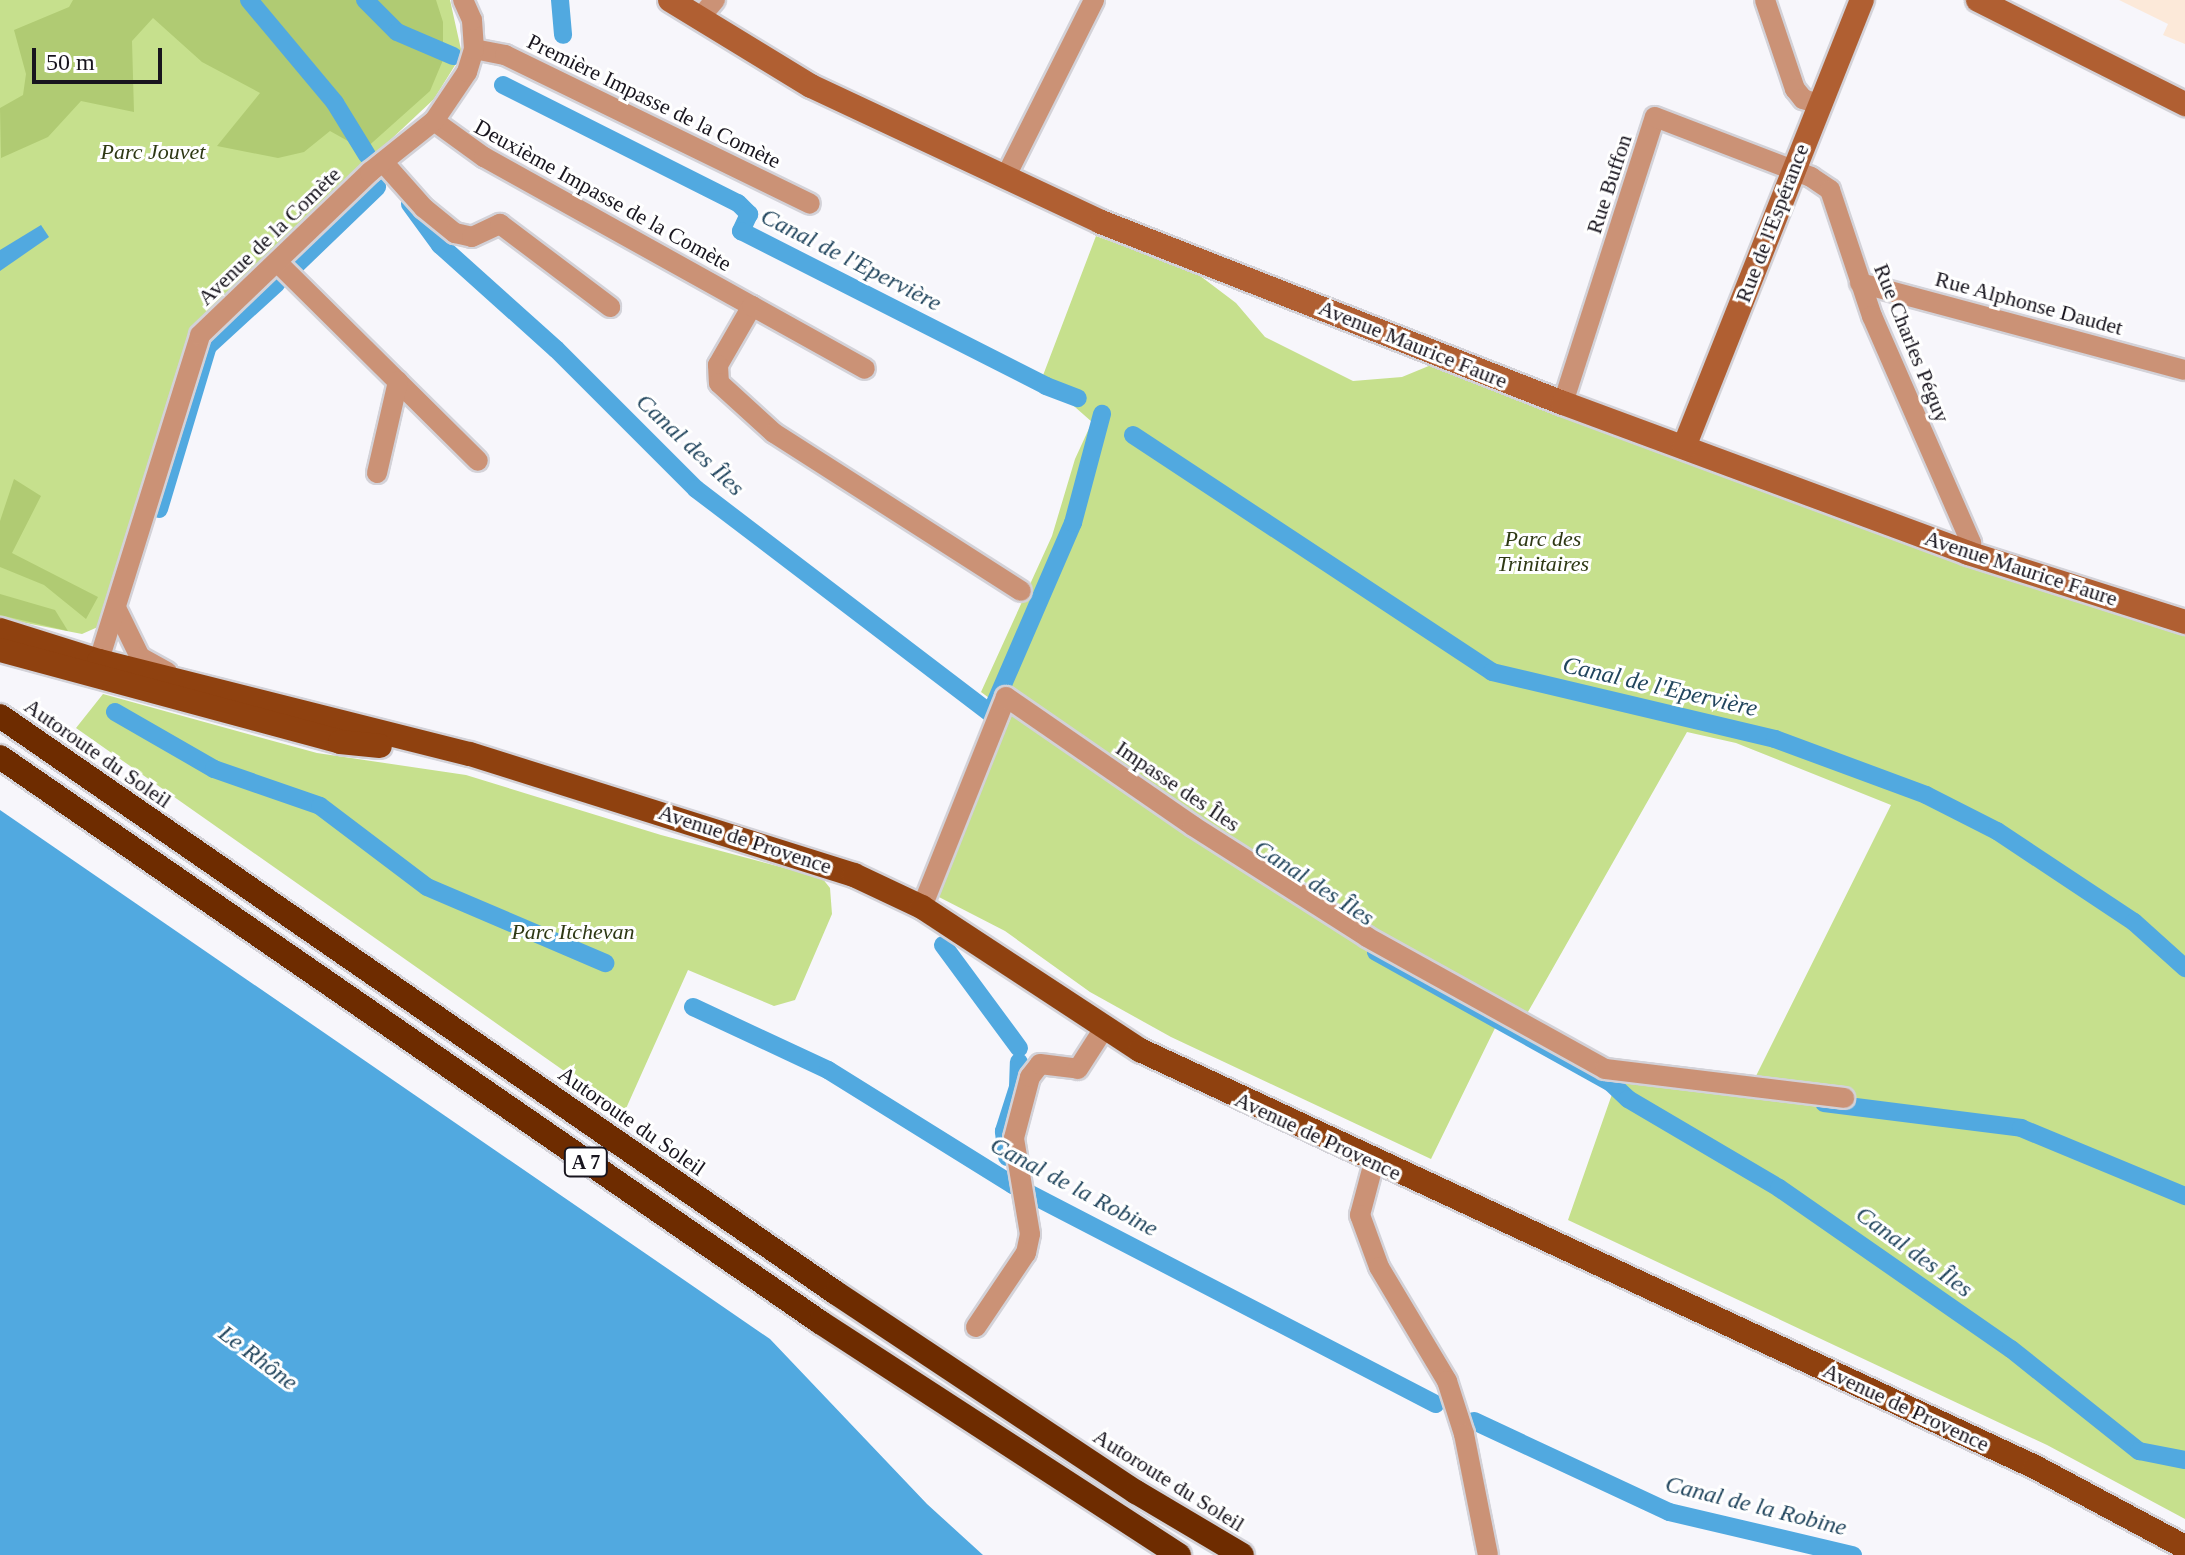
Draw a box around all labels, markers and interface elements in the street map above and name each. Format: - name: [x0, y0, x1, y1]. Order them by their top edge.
- street label: Première Impasse de la Comète: [523, 28, 785, 174]
- scale bar: [36, 32, 166, 82]
- text: 50 m: [46, 49, 95, 75]
- street label: Deuxième Impasse de la Comète: [470, 113, 736, 277]
- street label: Rue Buffon: [1581, 131, 1637, 237]
- park label: Parc Jouvet: [101, 139, 205, 165]
- street label: Rue de l'Espérance: [1730, 140, 1814, 306]
- street label: Avenue de la Comète: [192, 161, 346, 311]
- water label: Canal de l'Epervière: [756, 202, 946, 318]
- street label: Rue Charles Péguy: [1868, 260, 1956, 426]
- street label: Rue Alphonse Daudet: [1932, 265, 2126, 341]
- street label: Avenue Maurice Faure: [1315, 294, 1511, 394]
- water label: Canal des Îles: [630, 388, 750, 502]
- street label: Avenue Maurice Faure: [1921, 524, 2121, 612]
- park label: Parc des Trinitaires: [1497, 525, 1589, 576]
- water label: Canal de l'Epervière: [1560, 651, 1760, 723]
- street label: Autoroute du Soleil: [19, 692, 177, 814]
- street label: Impasse des Îles: [1111, 735, 1245, 837]
- street label: Avenue de Provence: [655, 799, 835, 879]
- water label: Canal des Îles: [1249, 834, 1379, 932]
- park label: Parc Itchevan: [511, 919, 635, 945]
- street label: Autoroute du Soleil: [553, 1060, 711, 1182]
- street label: Avenue de Provence: [1231, 1086, 1405, 1186]
- water label: Canal de la Robine: [985, 1131, 1163, 1243]
- road number: A 7: [562, 1146, 610, 1178]
- water label: Canal des Îles: [1850, 1200, 1978, 1304]
- water label: Le Rhône: [213, 1319, 303, 1397]
- street label: Avenue de Provence: [1819, 1357, 1993, 1457]
- street label: Autoroute du Soleil: [1088, 1423, 1250, 1537]
- water label: Canal de la Robine: [1662, 1470, 1850, 1542]

